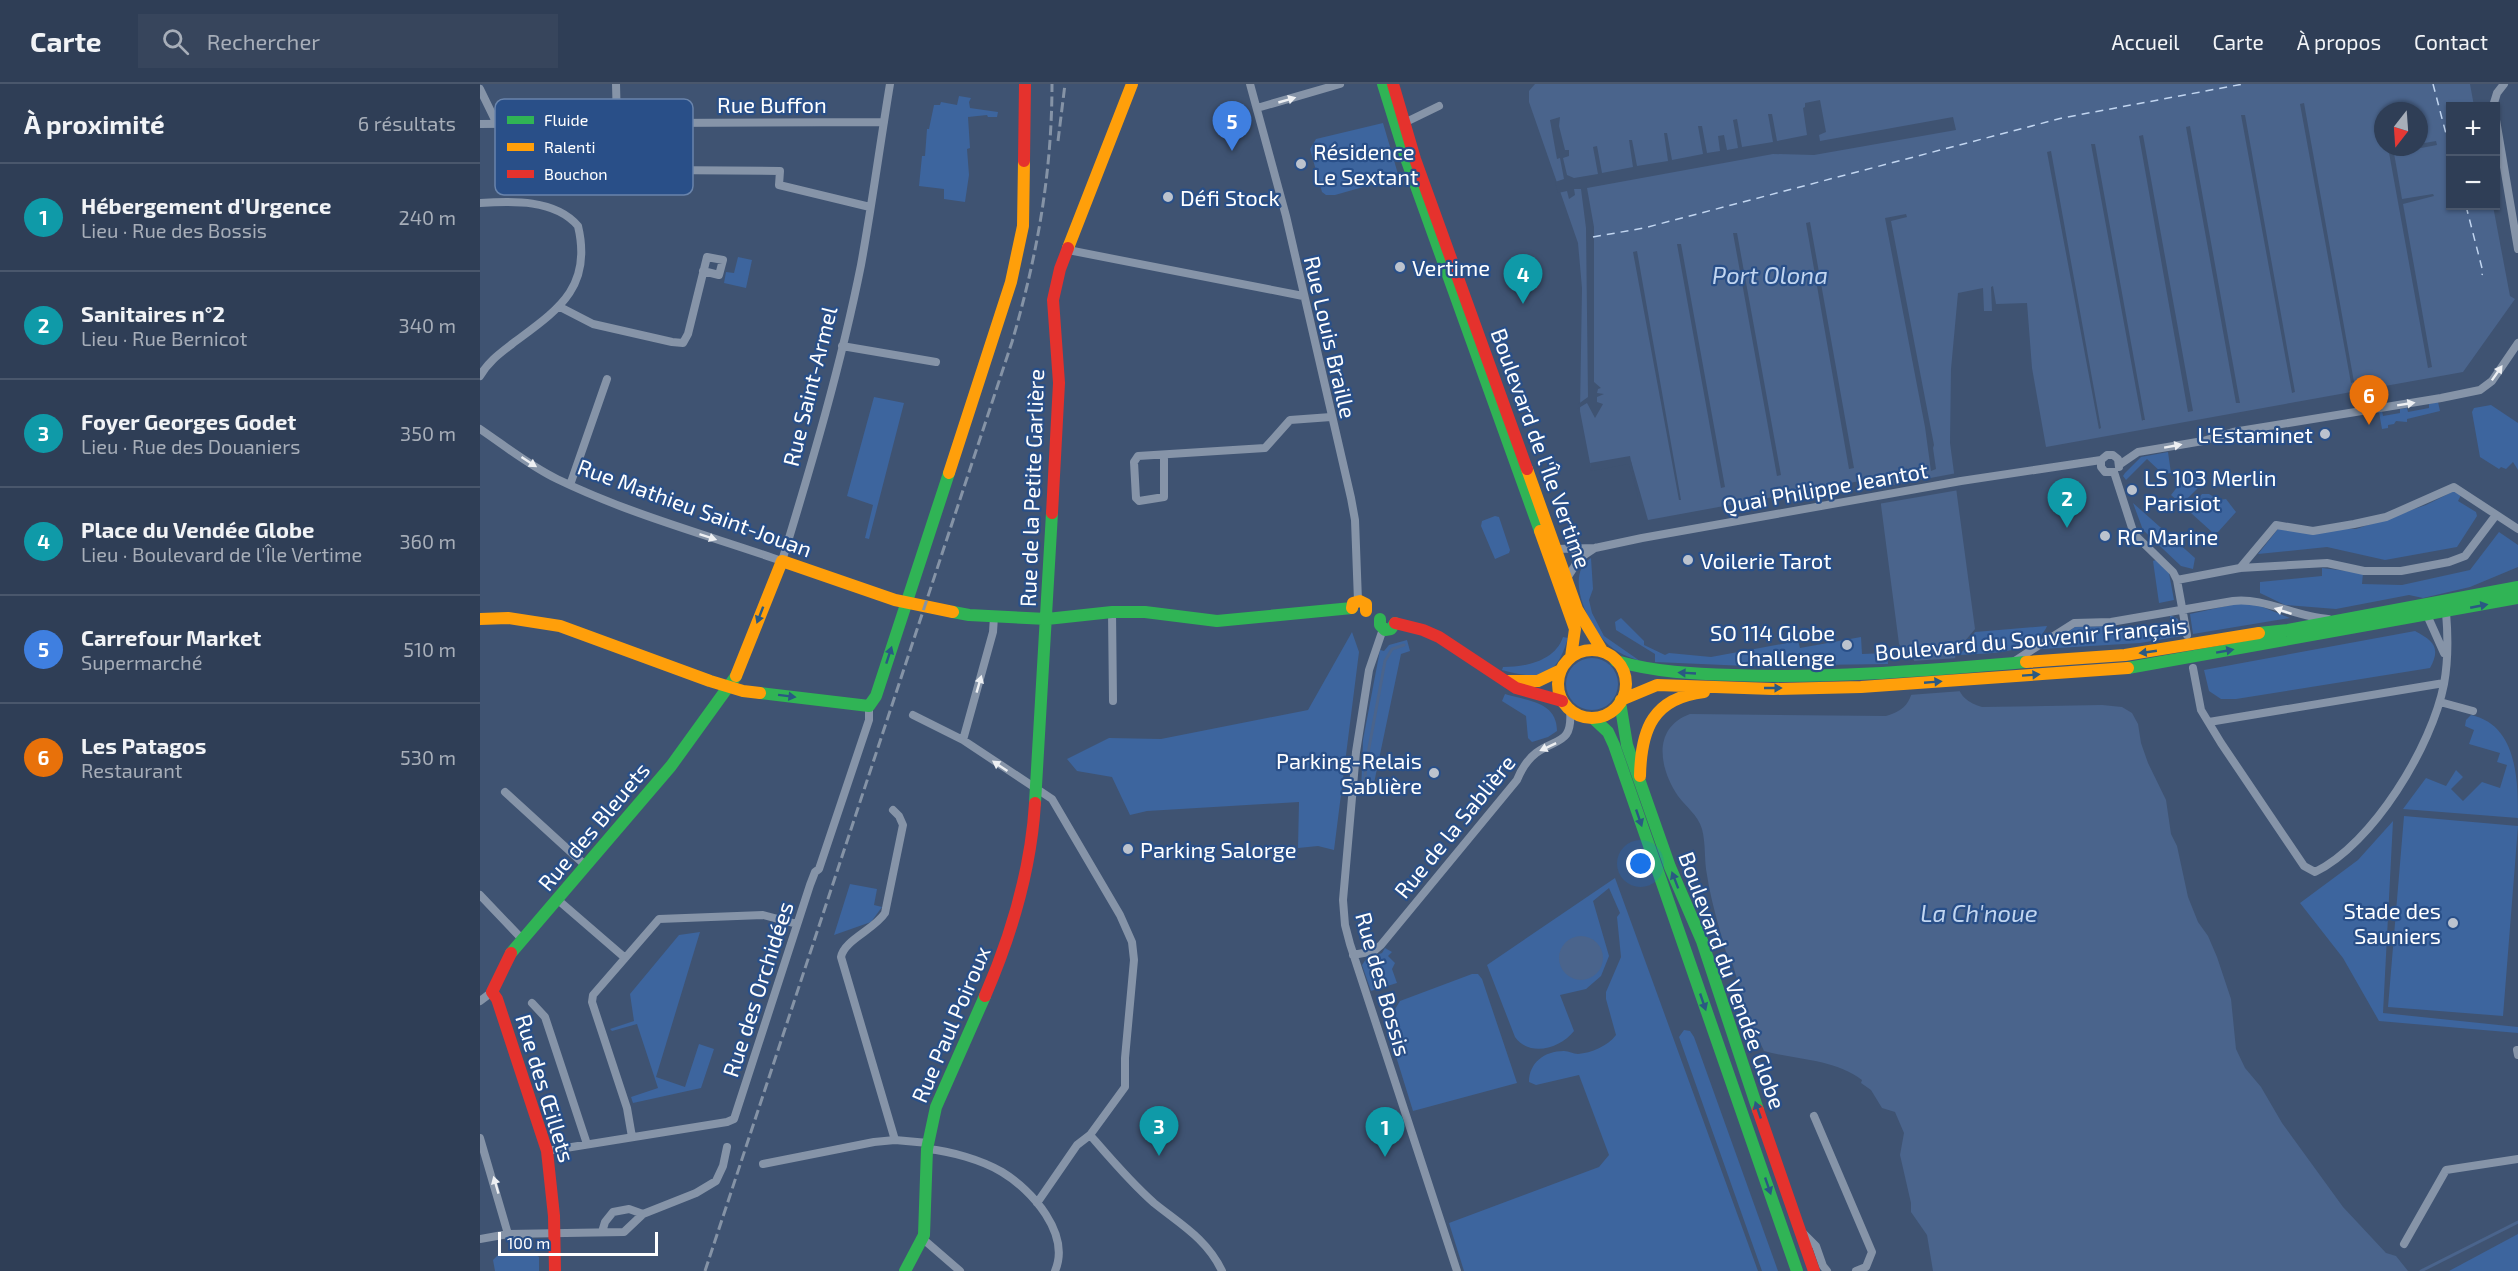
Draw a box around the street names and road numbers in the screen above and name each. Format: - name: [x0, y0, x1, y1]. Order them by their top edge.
- street label: Rue Buffon: [717, 91, 827, 117]
- street label: Rue Louis Braille: [1300, 253, 1362, 421]
- street label: Rue Saint-Armel: [777, 303, 842, 469]
- street label: Boulevard de l'Île Vertime: [1486, 325, 1598, 571]
- street label: Rue de la Petite Garlière: [1014, 369, 1048, 607]
- street label: Rue Mathieu Saint-Jouan: [574, 452, 816, 562]
- street label: Quai Philippe Jeantot: [1720, 456, 1930, 519]
- street label: Boulevard du Souvenir Français: [1874, 611, 2189, 667]
- street label: Rue de la Sablière: [1388, 749, 1520, 903]
- street label: Rue des Bleuets: [532, 757, 654, 895]
- street label: Boulevard du Vendée Globe: [1674, 848, 1792, 1112]
- street label: Rue des Orchidées: [716, 898, 798, 1080]
- street label: Rue des Bossis: [1351, 909, 1417, 1059]
- street label: Rue Paul Poiroux: [905, 942, 995, 1106]
- street label: Rue des Œillets: [511, 1011, 581, 1165]

